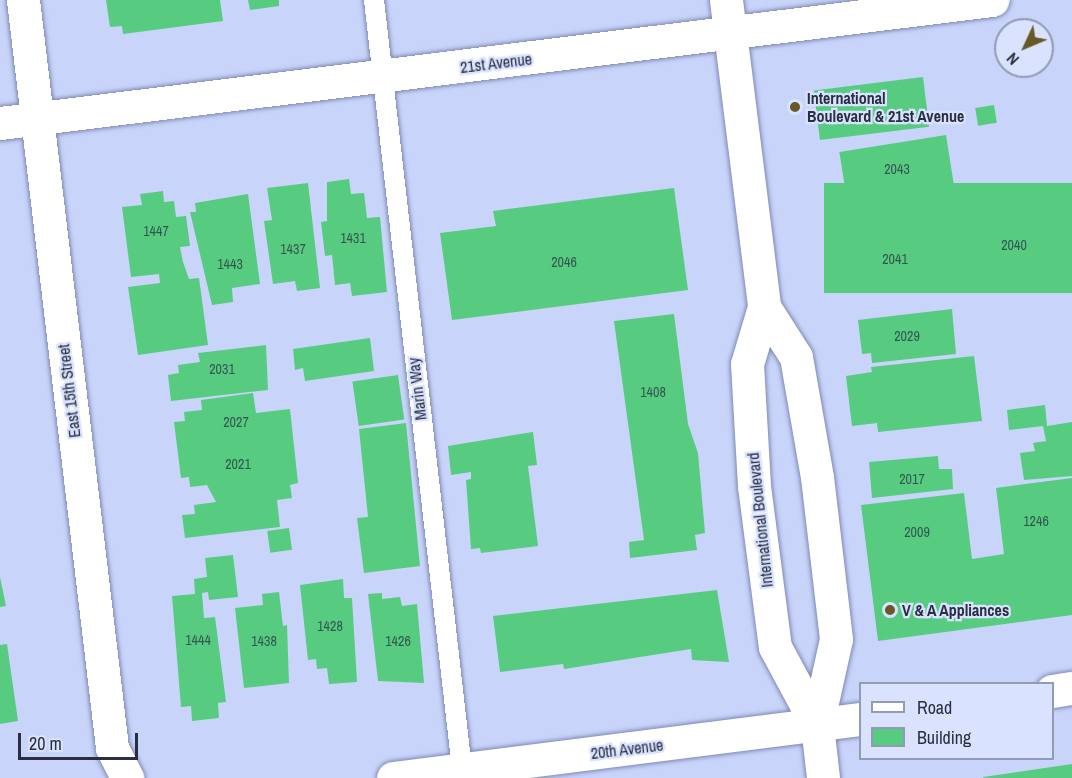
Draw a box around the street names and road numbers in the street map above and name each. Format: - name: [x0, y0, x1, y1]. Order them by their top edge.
- street label: 21st Avenue: [459, 49, 533, 77]
- street label: East 15th Street: [54, 343, 84, 439]
- street label: Marin Way: [404, 357, 430, 421]
- street label: International Boulevard: [743, 452, 777, 588]
- street label: 20th Avenue: [589, 735, 665, 763]

